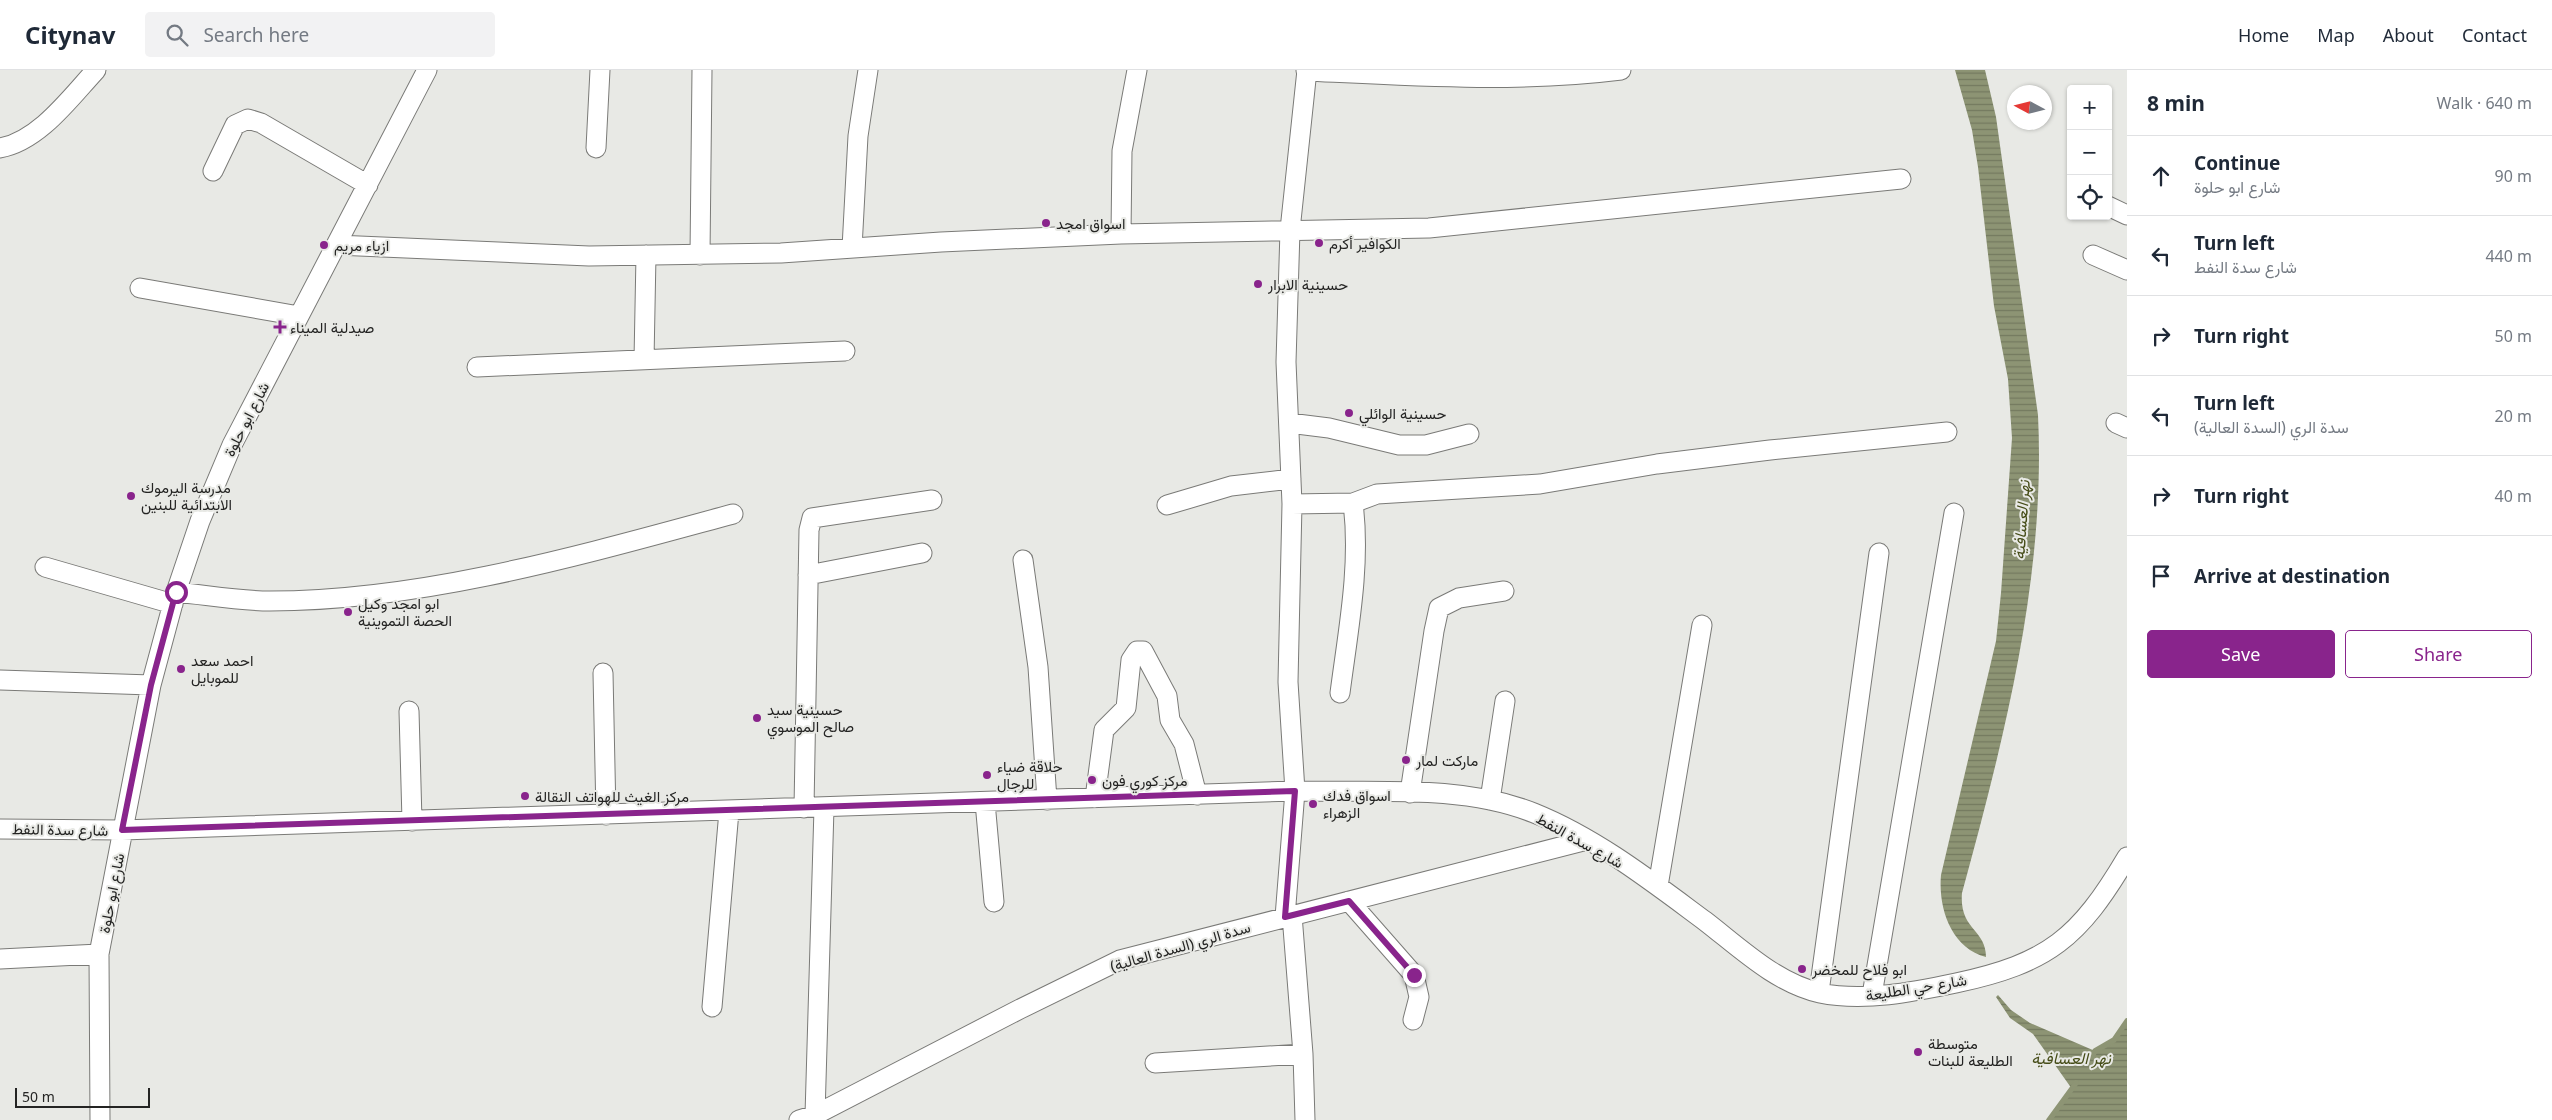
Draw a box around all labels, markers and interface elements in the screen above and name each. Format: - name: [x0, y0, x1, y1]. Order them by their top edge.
- search box: [145, 12, 495, 57]
- text: Citynav: [25, 18, 115, 51]
- icon: search: [163, 21, 191, 49]
- text: Search here: [203, 22, 309, 48]
- text: Home: [2238, 23, 2289, 47]
- text: Map: [2317, 23, 2355, 47]
- text: About: [2383, 23, 2434, 47]
- text: Contact: [2462, 23, 2527, 47]
- north arrow: [2007, 85, 2052, 130]
- map controls: [2067, 85, 2112, 220]
- button: +: [2067, 85, 2112, 130]
- text: 8 min: [2147, 89, 2205, 117]
- text: Walk · 640 m: [2437, 92, 2532, 114]
- button: −: [2067, 130, 2112, 175]
- text: Continue: [2194, 150, 2280, 176]
- icon: ahead: [2147, 162, 2175, 190]
- text: 90 m: [2495, 165, 2532, 187]
- button: locate: [2067, 175, 2112, 220]
- text: شارع ابو حلوة: [2194, 176, 2280, 198]
- place label: اسواق امجد: [1056, 213, 1125, 233]
- marker: اسواق امجد: [1040, 217, 1052, 229]
- text: Turn left: [2194, 230, 2275, 256]
- place label: الكوافير أكرم: [1329, 233, 1401, 254]
- place label: ازياء مريم: [334, 235, 389, 256]
- marker: الكوافير أكرم: [1313, 237, 1325, 249]
- marker: ازياء مريم: [318, 239, 330, 251]
- icon: left: [2147, 242, 2175, 270]
- text: 440 m: [2485, 245, 2532, 267]
- text: شارع سدة النفط: [2194, 256, 2297, 278]
- place label: حسينية الابرار: [1267, 274, 1348, 294]
- marker: حسينية الابرار: [1252, 278, 1264, 290]
- place label: صيدلية الميناء: [290, 317, 374, 337]
- marker: صيدلية الميناء: [274, 321, 286, 333]
- icon: right: [2147, 322, 2175, 350]
- text: Turn right: [2194, 323, 2289, 349]
- text: 50 m: [2495, 325, 2532, 347]
- street label: شارع ابو حلوة: [219, 378, 275, 461]
- text: Turn left: [2194, 390, 2275, 416]
- icon: left: [2147, 402, 2175, 430]
- place label: حسينية الوائلي: [1359, 403, 1446, 427]
- text: 20 m: [2495, 405, 2532, 427]
- marker: حسينية الوائلي: [1343, 407, 1355, 419]
- text: سدة الري (السدة العالية): [2194, 416, 2349, 438]
- place label: مدرسة اليرموك الابتدائية للبنين: [141, 477, 232, 515]
- water label: نهر العسافية: [2007, 478, 2035, 560]
- icon: right: [2147, 482, 2175, 510]
- text: Turn right: [2194, 483, 2289, 509]
- text: 40 m: [2495, 485, 2532, 507]
- marker: مدرسة اليرموك الابتدائية للبنين: [125, 490, 137, 502]
- icon: arrive: [2147, 562, 2175, 590]
- text: Arrive at destination: [2194, 563, 2390, 589]
- route start: [165, 581, 188, 604]
- place label: ابو امجد وكيل الحصة التموينية: [358, 593, 452, 630]
- marker: ابو امجد وكيل الحصة التموينية: [342, 606, 354, 618]
- button: Save: [2147, 630, 2335, 678]
- button: Share: [2345, 630, 2532, 678]
- place label: احمد سعد للموبايل: [191, 650, 253, 687]
- marker: احمد سعد للموبايل: [175, 663, 187, 675]
- place label: حسينية سيد صالح الموسوي: [767, 699, 854, 740]
- marker: حسينية سيد صالح الموسوي: [751, 712, 763, 724]
- place label: ماركت لمار: [1415, 750, 1478, 770]
- marker: ماركت لمار: [1400, 754, 1412, 766]
- place label: حلاقة ضياء للرجال: [997, 756, 1063, 793]
- marker: حلاقة ضياء للرجال: [981, 769, 993, 781]
- place label: مركز كوري فون: [1102, 770, 1187, 794]
- marker: مركز كوري فون: [1086, 774, 1098, 786]
- place label: اسواق فدك الزهراء: [1323, 785, 1391, 822]
- place label: مركز الغيث للهواتف النقالة: [535, 786, 689, 806]
- marker: مركز الغيث للهواتف النقالة: [519, 790, 531, 802]
- marker: اسواق فدك الزهراء: [1307, 798, 1319, 810]
- street label: شارع سدة النفط: [1532, 808, 1627, 874]
- street label: شارع سدة النفط: [12, 818, 109, 842]
- street label: شارع ابو حلوة: [93, 851, 131, 935]
- street label: سدة الري (السدة العالية): [1108, 916, 1254, 979]
- place label: ابو فلاح للمخضر: [1811, 959, 1907, 981]
- marker: ابو فلاح للمخضر: [1796, 963, 1808, 975]
- route end: [1403, 964, 1426, 987]
- street label: شارع حي الطليعة: [1864, 969, 1969, 1009]
- place label: متوسطة الطليعة للبنات: [1928, 1033, 2013, 1070]
- marker: متوسطة الطليعة للبنات: [1912, 1046, 1924, 1058]
- water label: نهر العسافية: [2031, 1047, 2112, 1069]
- scale bar: [15, 1085, 150, 1108]
- text: 50 m: [22, 1087, 55, 1106]

